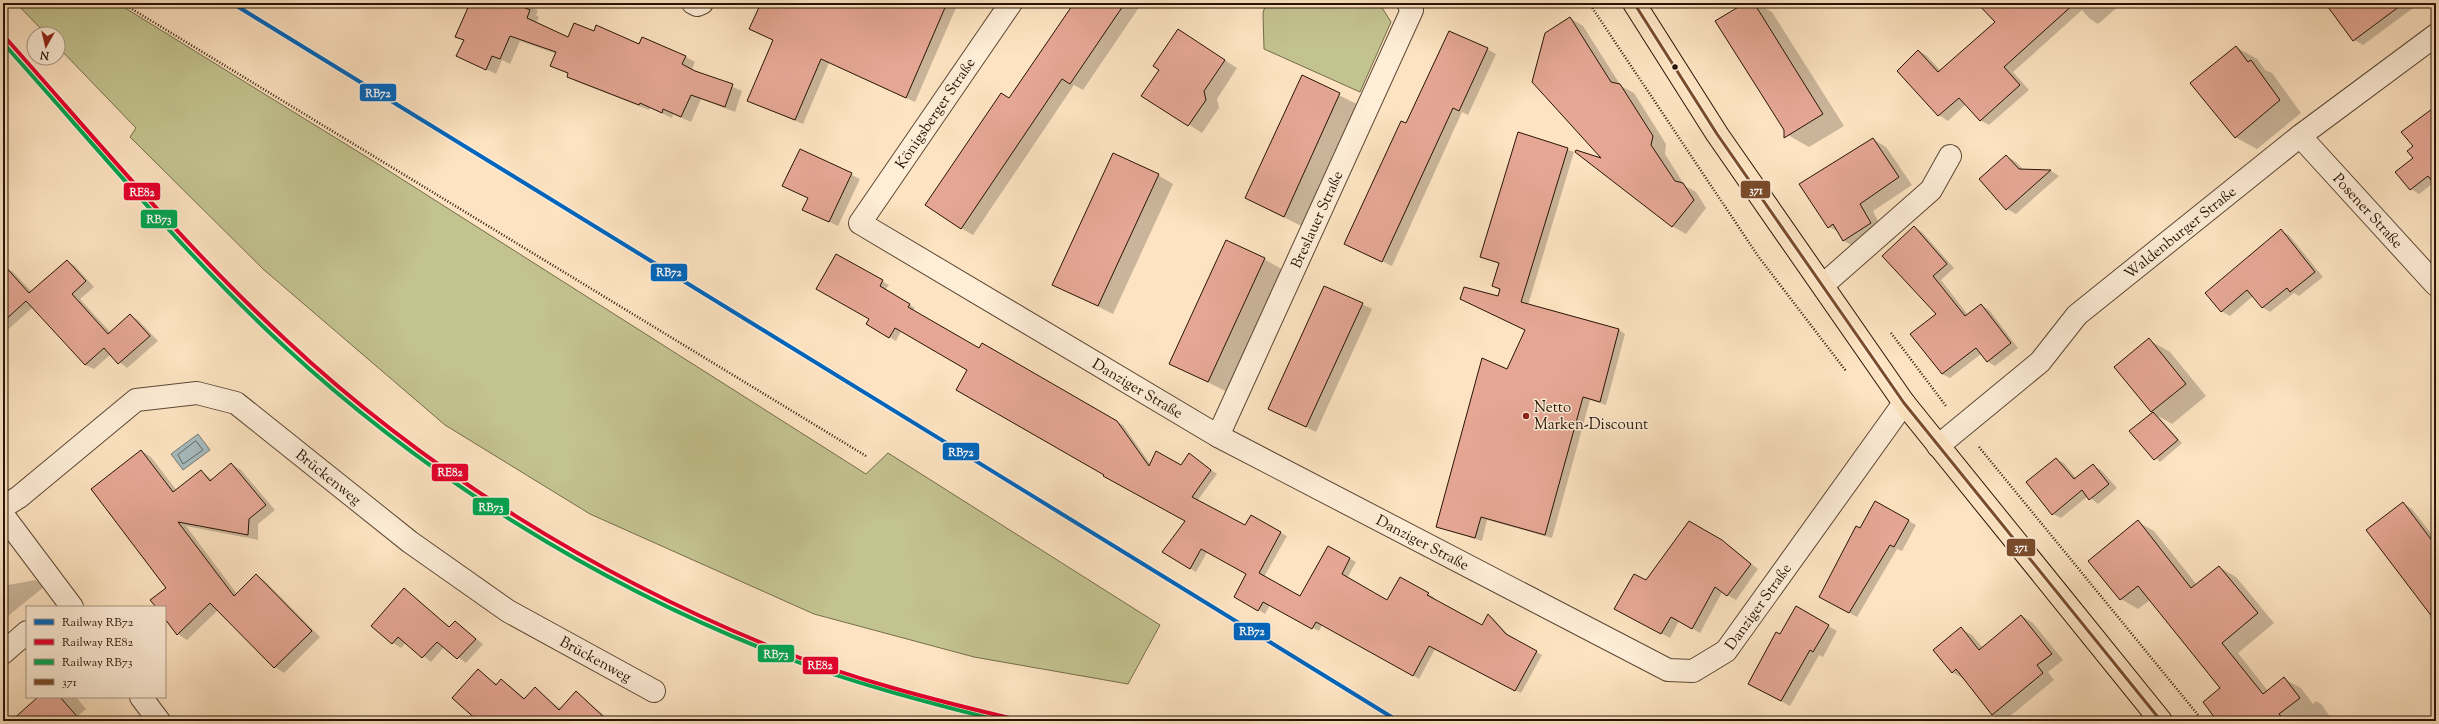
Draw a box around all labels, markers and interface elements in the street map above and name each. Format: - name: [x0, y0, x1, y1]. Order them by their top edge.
- north arrow: [26, 26, 66, 66]
- text: N: [39, 46, 51, 64]
- street label: Königsberger Straße: [891, 54, 981, 174]
- unlabelled marker: [1670, 62, 1680, 72]
- line badge: RB72: [359, 83, 397, 102]
- text: RB72: [364, 86, 392, 102]
- street label: Breslauer Straße: [1287, 168, 1349, 272]
- street label: Posener Straße: [2327, 169, 2407, 254]
- line badge: 371: [1740, 180, 1771, 199]
- line badge: RE82: [123, 182, 161, 201]
- street label: Waldenburger Straße: [2121, 182, 2241, 285]
- text: 371: [1749, 183, 1763, 199]
- text: RE82: [128, 185, 155, 201]
- line badge: RB73: [140, 209, 178, 229]
- text: RB73: [146, 212, 172, 228]
- line badge: RB72: [650, 263, 688, 282]
- text: RB72: [655, 265, 683, 281]
- street label: Danziger Straße: [1088, 354, 1186, 425]
- place label: Netto Marken-Discount: [1534, 398, 1648, 436]
- marker: Netto Marken-Discount: [1521, 411, 1531, 421]
- line badge: RB72: [942, 442, 980, 461]
- street label: Brückenweg: [290, 445, 365, 511]
- text: RB72: [947, 445, 975, 461]
- line badge: RE82: [431, 463, 469, 482]
- text: RE82: [436, 465, 463, 481]
- line badge: RB73: [472, 497, 510, 516]
- text: RB73: [478, 500, 504, 516]
- street label: Danziger Straße: [1372, 511, 1472, 577]
- line badge: 371: [2006, 538, 2036, 557]
- text: 371: [2014, 540, 2028, 556]
- street label: Danziger Straße: [1721, 560, 1797, 655]
- legend: [26, 606, 166, 698]
- text: Railway RB72: [62, 614, 134, 632]
- line badge: RB72: [1233, 622, 1271, 641]
- text: RB72: [1238, 624, 1266, 640]
- street label: Brückenweg: [555, 632, 635, 689]
- text: Railway RE82: [62, 634, 133, 652]
- line badge: RB73: [757, 644, 795, 663]
- text: RB73: [763, 647, 789, 663]
- text: Railway RB73: [62, 654, 133, 672]
- line badge: RE82: [802, 656, 839, 675]
- text: RE82: [806, 658, 833, 674]
- text: 371: [62, 674, 77, 692]

